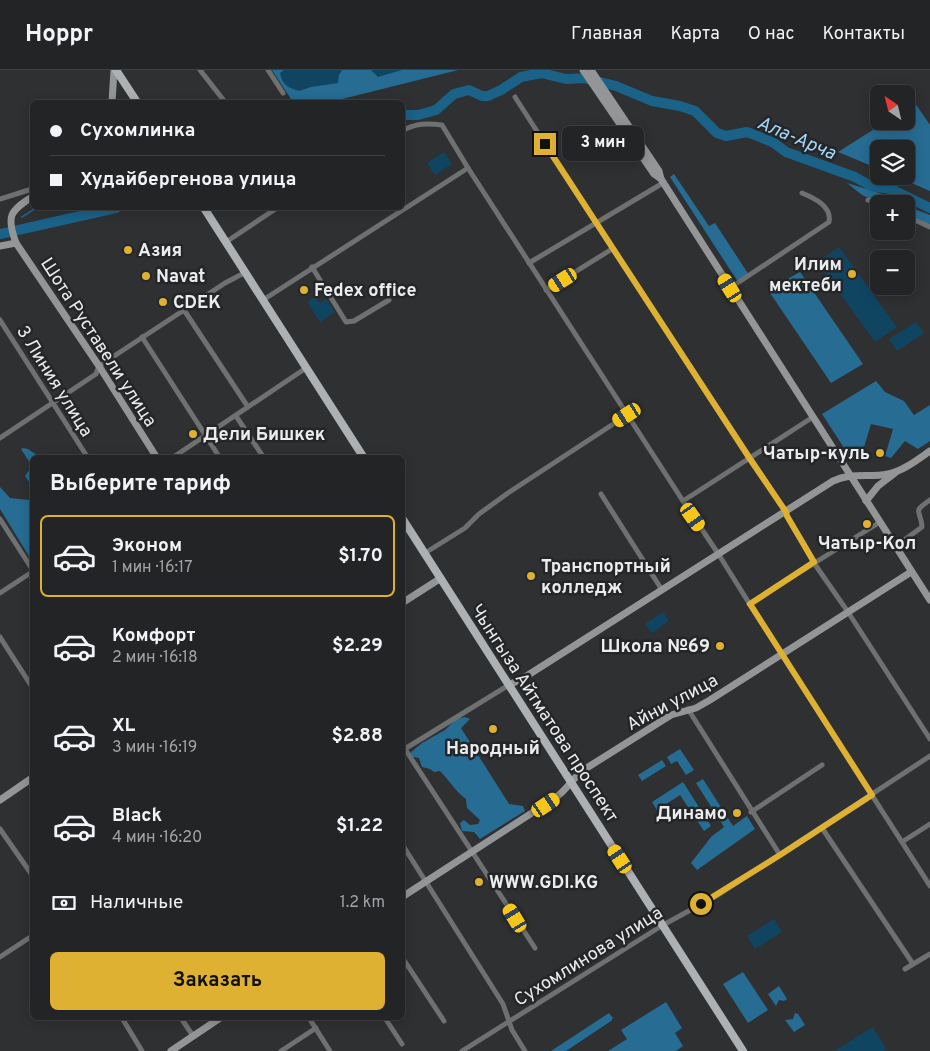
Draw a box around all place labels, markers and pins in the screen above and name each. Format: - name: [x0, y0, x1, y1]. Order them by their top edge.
- place label: Азия: [138, 240, 182, 263]
- marker: Азия: [122, 244, 134, 256]
- place label: Илим мектеби: [769, 254, 842, 298]
- place label: Navat: [156, 266, 205, 289]
- marker: Илим мектеби: [846, 268, 858, 280]
- marker: Navat: [140, 270, 152, 282]
- place label: Fedex office: [314, 280, 417, 303]
- marker: Fedex office: [298, 284, 310, 296]
- place label: CDEK: [173, 292, 221, 315]
- marker: CDEK: [157, 296, 169, 308]
- place label: Дели Бишкек: [203, 424, 326, 447]
- marker: Дели Бишкек: [187, 428, 199, 440]
- place label: Чатыр-куль: [763, 443, 870, 466]
- marker: Чатыр-куль: [874, 447, 886, 459]
- marker: Чатыр-Кол: [861, 518, 873, 530]
- place label: Чатыр-Кол: [818, 533, 916, 556]
- place label: Транспортный колледж: [541, 556, 671, 600]
- marker: Транспортный колледж: [525, 570, 537, 582]
- place label: Школа №69: [601, 636, 710, 659]
- marker: Школа №69: [714, 640, 726, 652]
- marker: Народный: [487, 723, 499, 735]
- place label: Народный: [446, 738, 540, 761]
- place label: Динамо: [656, 803, 727, 826]
- marker: Динамо: [731, 807, 743, 819]
- place label: WWW.GDI.KG: [489, 872, 598, 895]
- marker: WWW.GDI.KG: [473, 876, 485, 888]

